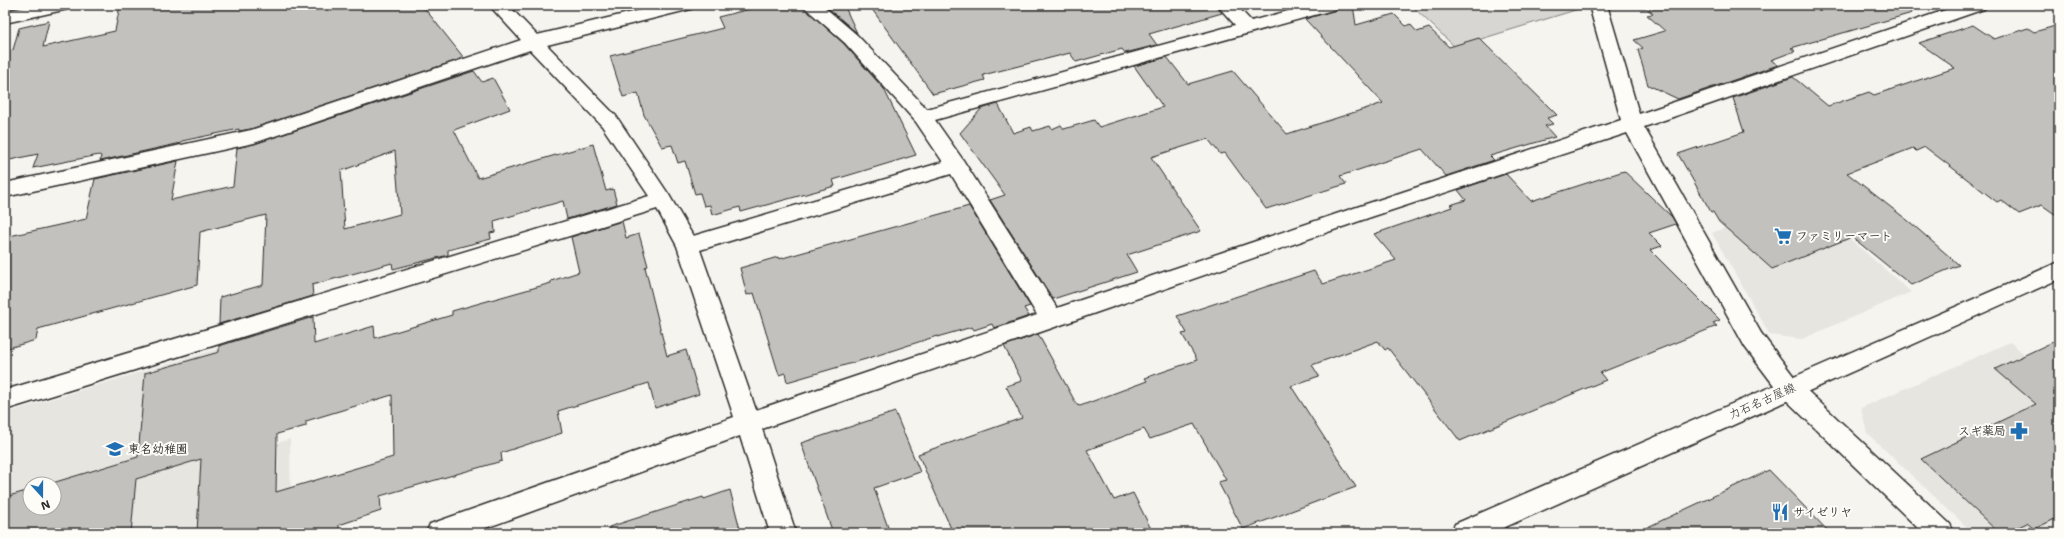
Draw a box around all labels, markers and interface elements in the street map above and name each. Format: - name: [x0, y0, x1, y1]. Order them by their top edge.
- supermarket icon: ファミリーマート: [1773, 226, 1793, 246]
- place label: ファミリーマート: [1796, 228, 1892, 244]
- street label: 力石名古屋線: [1726, 379, 1798, 423]
- pharmacy icon: スギ薬局: [2009, 421, 2029, 441]
- place label: スギ薬局: [1958, 423, 2006, 439]
- school or university icon: 東名幼稚園: [105, 439, 125, 459]
- place label: 東名幼稚園: [128, 441, 188, 457]
- north arrow: [22, 476, 62, 516]
- text: N: [38, 496, 52, 514]
- restaurant icon: サイゼリヤ: [1770, 502, 1790, 522]
- place label: サイゼリヤ: [1793, 504, 1852, 520]

